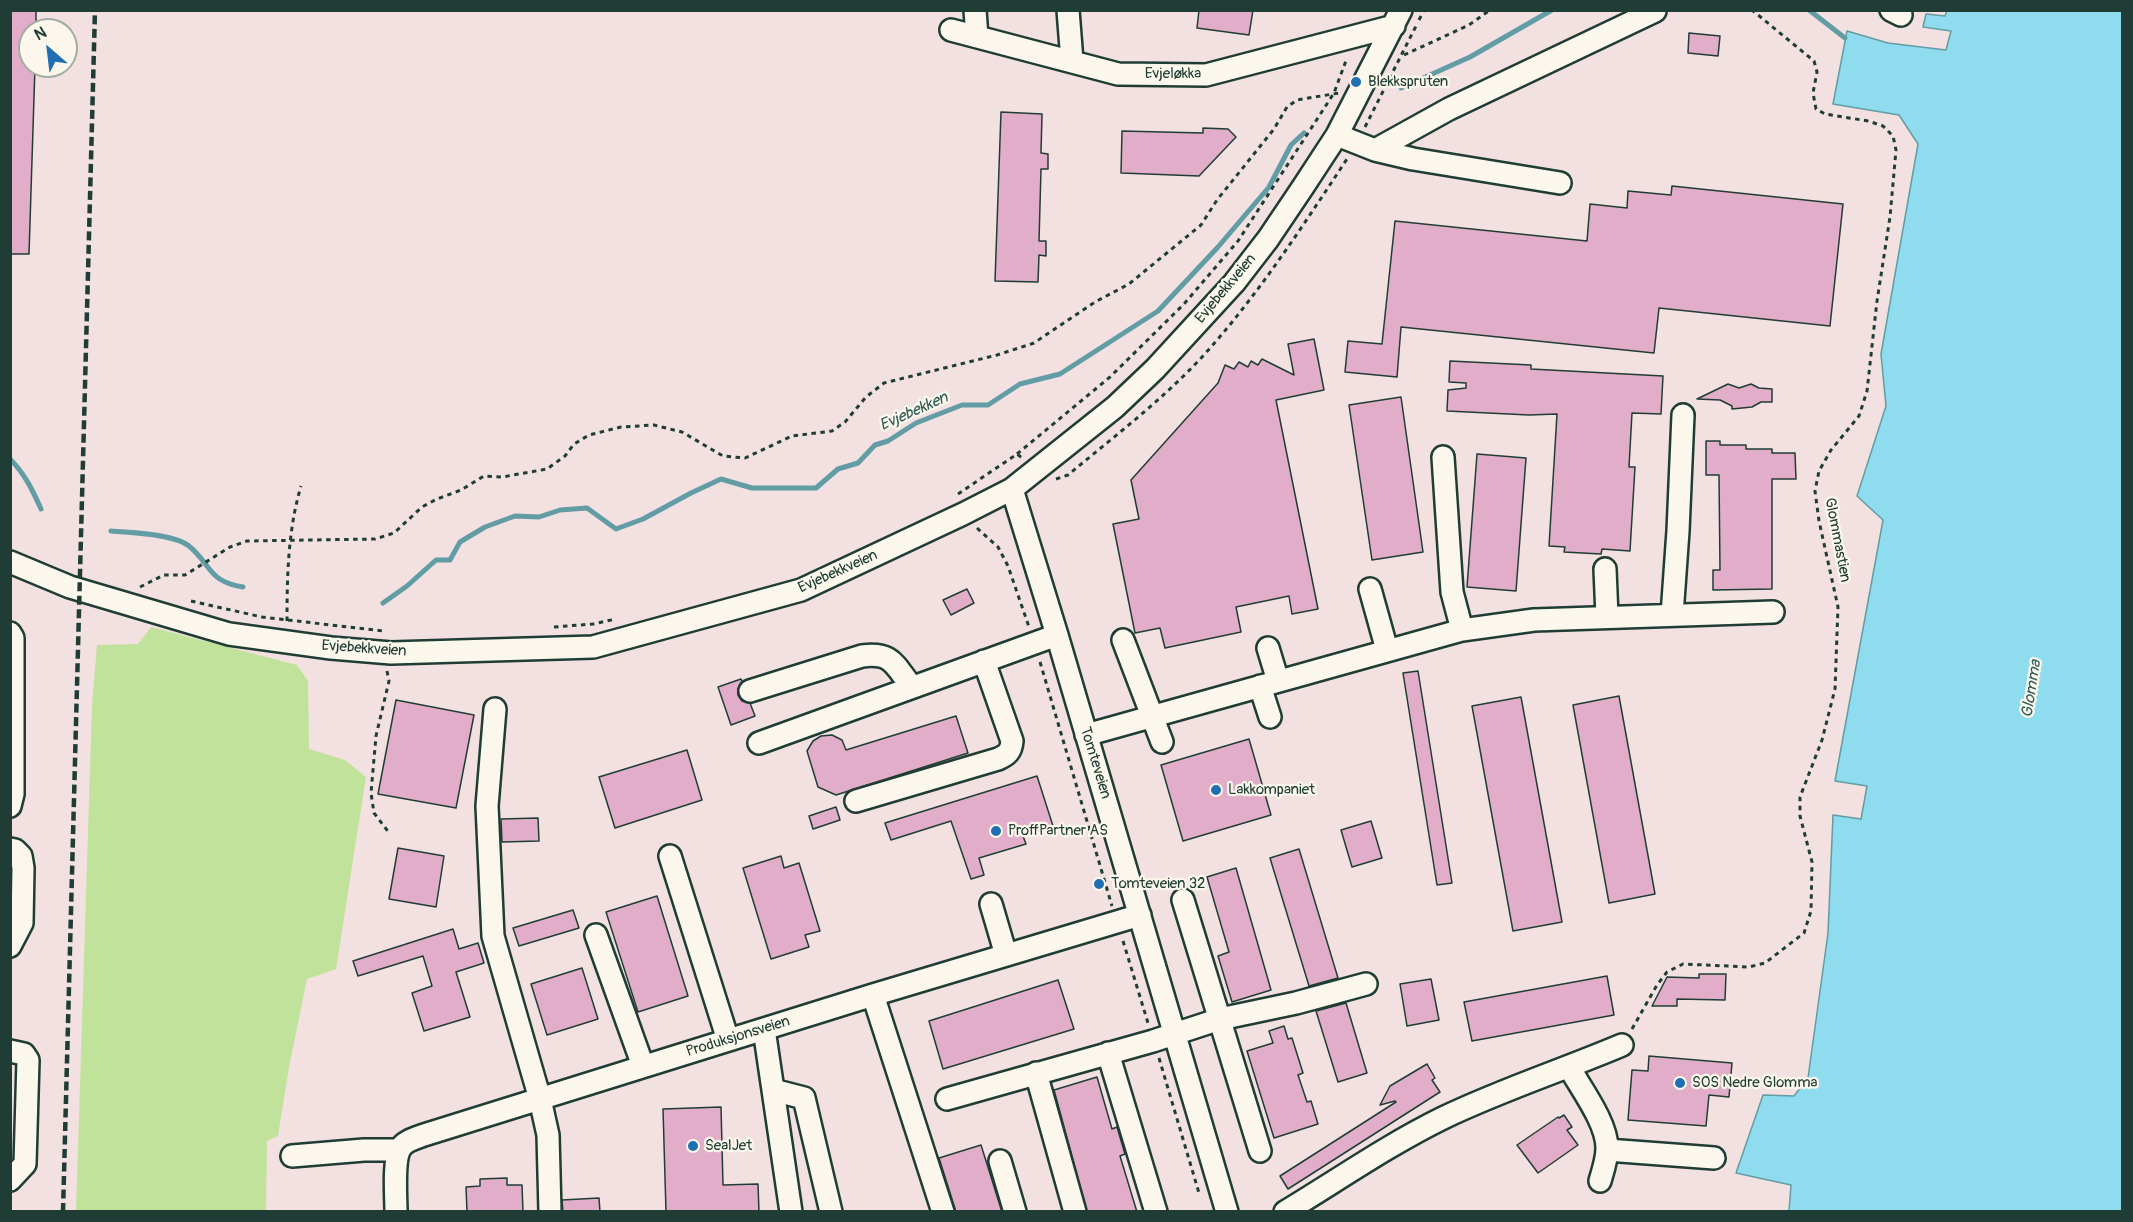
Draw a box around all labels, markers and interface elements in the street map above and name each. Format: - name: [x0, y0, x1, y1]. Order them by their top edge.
- north arrow: [18, 18, 78, 78]
- text: N: [31, 23, 50, 45]
- street label: Evjeløkka: [1145, 65, 1201, 83]
- place label: Blekkspruten: [1368, 73, 1448, 91]
- marker: Blekkspruten: [1349, 75, 1363, 89]
- street label: Evjebekkveien: [1192, 251, 1260, 327]
- water label: Evjebekken: [877, 388, 951, 436]
- street label: Glommastien: [1820, 496, 1854, 584]
- street label: Evjebekkveien: [795, 546, 881, 598]
- street label: Evjebekkveien: [321, 637, 407, 661]
- water label: Glomma: [2018, 659, 2046, 719]
- street label: Tomteveien: [1076, 725, 1114, 801]
- place label: Lakkompaniet: [1228, 781, 1315, 799]
- marker: Lakkompaniet: [1209, 783, 1223, 797]
- place label: ProffPartner AS: [1008, 822, 1108, 840]
- marker: ProffPartner AS: [989, 824, 1003, 838]
- place label: Tomteveien 32: [1111, 875, 1205, 893]
- marker: Tomteveien 32: [1092, 877, 1106, 891]
- street label: Produksjonsveien: [684, 1013, 792, 1061]
- place label: SOS Nedre Glomma: [1692, 1074, 1817, 1092]
- marker: SOS Nedre Glomma: [1673, 1076, 1687, 1090]
- place label: SealJet: [705, 1137, 752, 1155]
- marker: SealJet: [686, 1139, 700, 1153]

